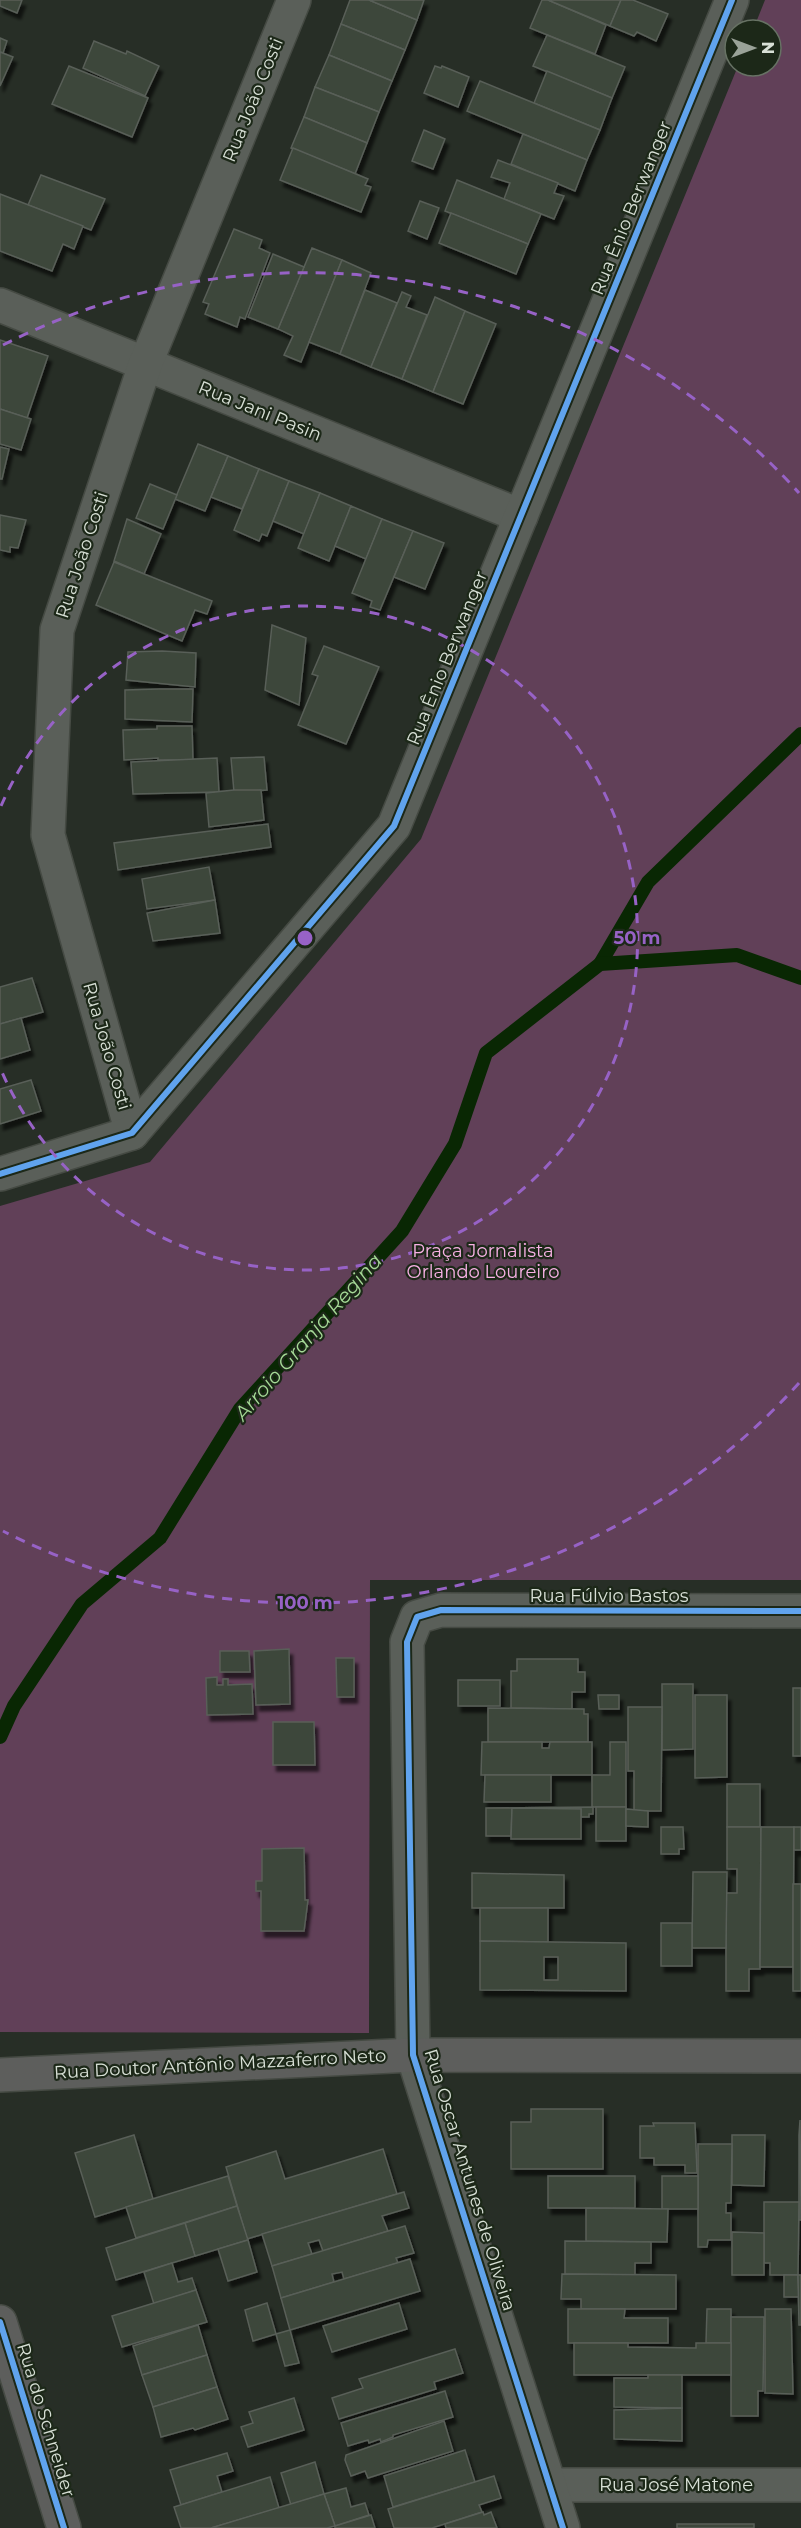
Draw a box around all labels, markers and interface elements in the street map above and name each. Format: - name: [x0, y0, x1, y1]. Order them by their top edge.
- north arrow: [723, 18, 783, 78]
- street label: Rua João Costi: [218, 35, 288, 165]
- text: N: [758, 42, 777, 54]
- street label: Rua Ênio Berwanger: [586, 118, 676, 298]
- street label: Rua Jani Pasin: [195, 376, 325, 446]
- street label: Rua João Costi: [51, 489, 113, 621]
- street label: Rua Ênio Berwanger: [402, 568, 492, 748]
- text: 50 m: [614, 927, 660, 949]
- centre of rings: [295, 928, 315, 948]
- street label: Rua João Costi: [78, 980, 136, 1112]
- park label: Praça Jornalista Orlando Loureiro: [407, 1240, 559, 1283]
- water label: Arroio Granja Regina: [228, 1249, 387, 1426]
- street label: Rua Fúlvio Bastos: [529, 1585, 689, 1607]
- text: 100 m: [277, 1592, 333, 1614]
- street label: Rua Doutor Antônio Mazzaferro Neto: [53, 2044, 387, 2084]
- street label: Rua Oscar Antunes de Oliveira: [420, 2046, 520, 2314]
- street label: Rua do Schneider: [12, 2340, 80, 2500]
- street label: Rua José Matone: [599, 2474, 753, 2496]

